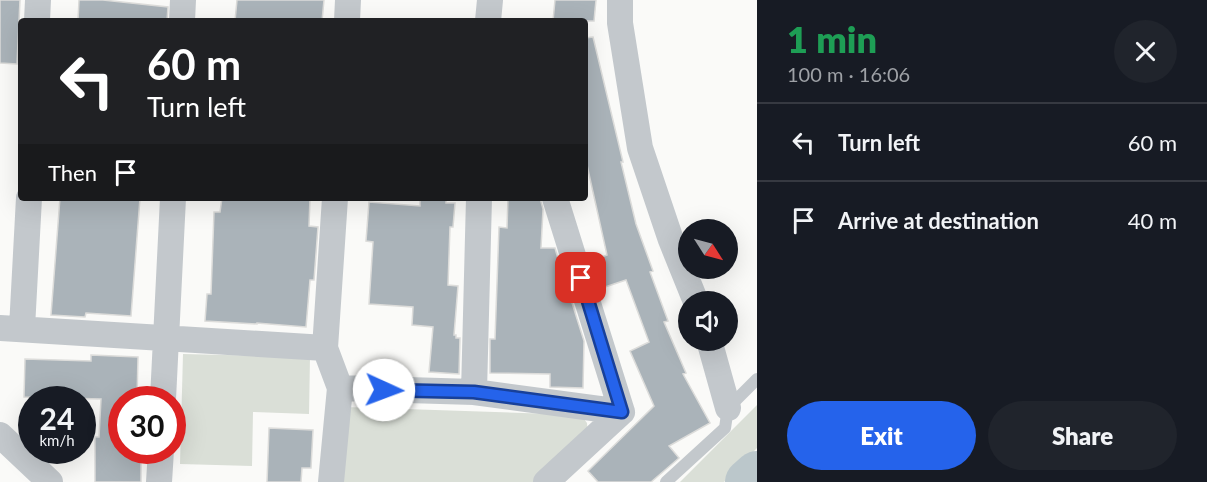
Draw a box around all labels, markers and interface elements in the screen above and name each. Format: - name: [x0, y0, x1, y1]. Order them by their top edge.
- text: 1 min: [787, 17, 877, 61]
- button: close: [1114, 20, 1177, 83]
- text: 60 m: [147, 39, 241, 89]
- icon: left: [48, 42, 126, 120]
- text: 100 m · 16:06: [787, 62, 910, 86]
- text: Turn left: [147, 90, 246, 123]
- icon: left: [787, 126, 820, 159]
- text: Turn left: [838, 129, 920, 156]
- text: 60 m: [1128, 129, 1177, 156]
- icon: arrive: [109, 156, 142, 189]
- text: Then: [48, 159, 97, 186]
- icon: arrive: [787, 204, 820, 237]
- text: Arrive at destination: [838, 207, 1039, 234]
- text: 40 m: [1128, 207, 1177, 234]
- north arrow: [678, 219, 738, 279]
- map controls: [678, 219, 738, 351]
- pin: [555, 252, 606, 303]
- icon: arrive: [564, 261, 597, 294]
- button: sound: [678, 291, 738, 351]
- position arrow: [352, 358, 416, 422]
- speed limit sign: 30: [108, 386, 186, 464]
- text: 24: [40, 400, 74, 436]
- button: Exit: [787, 401, 976, 470]
- button: Share: [988, 401, 1177, 470]
- text: km/h: [39, 431, 75, 449]

